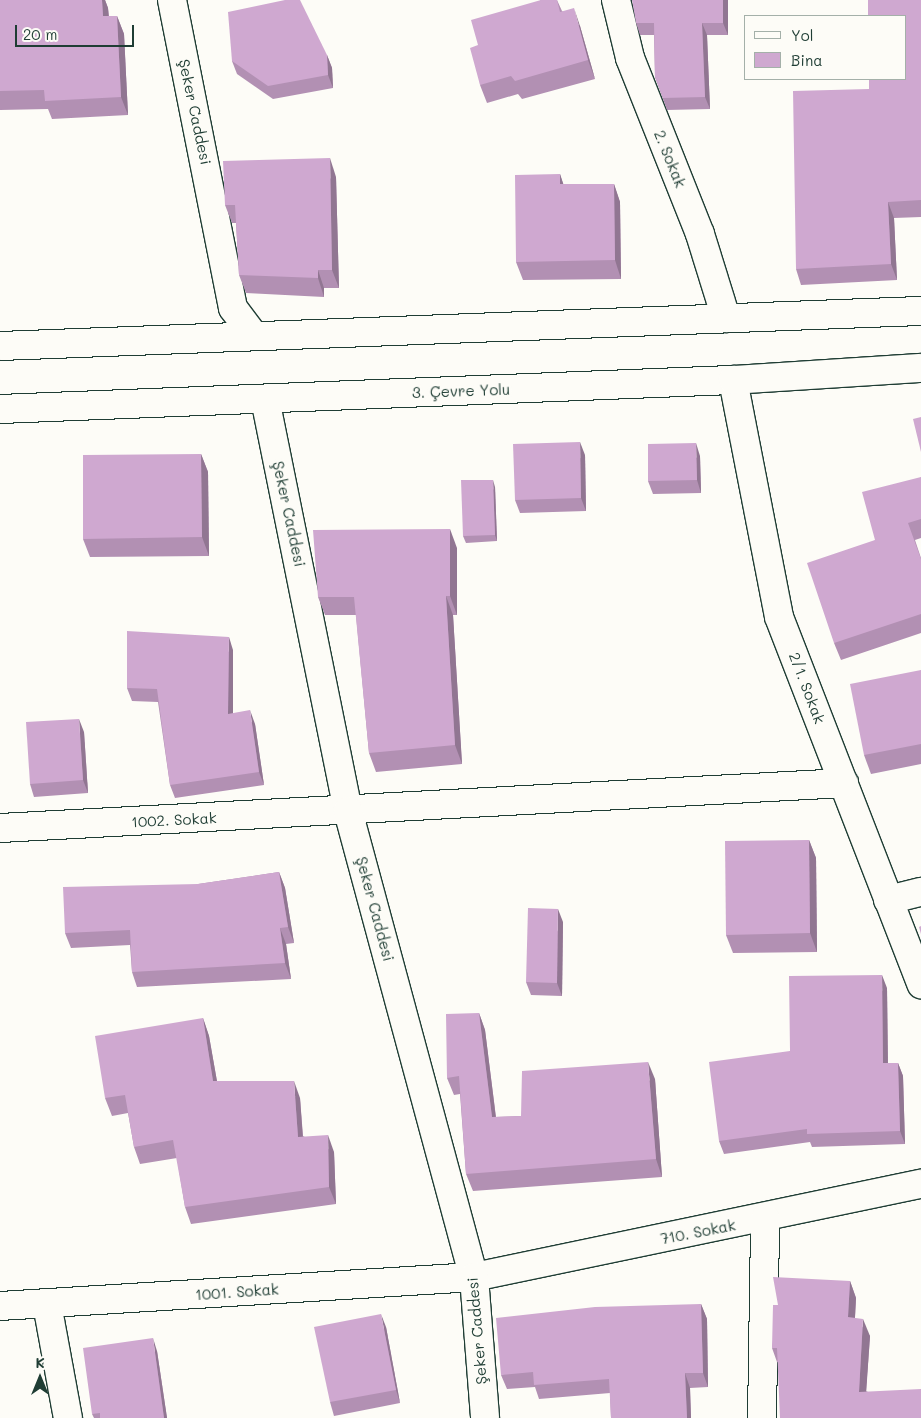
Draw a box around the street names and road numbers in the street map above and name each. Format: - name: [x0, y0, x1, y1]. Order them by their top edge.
- street label: Şeker Caddesi: [175, 58, 215, 166]
- street label: 2. Sokak: [650, 128, 690, 190]
- street label: 3. Çevre Yolu: [412, 380, 510, 402]
- street label: Şeker Caddesi: [269, 460, 309, 568]
- street label: 2/1. Sokak: [785, 650, 829, 726]
- street label: 1002. Sokak: [131, 809, 217, 831]
- street label: Şeker Caddesi: [352, 855, 398, 963]
- street label: 710. Sokak: [659, 1216, 737, 1248]
- street label: Şeker Caddesi: [463, 1277, 491, 1385]
- street label: 1001. Sokak: [195, 1280, 279, 1304]

